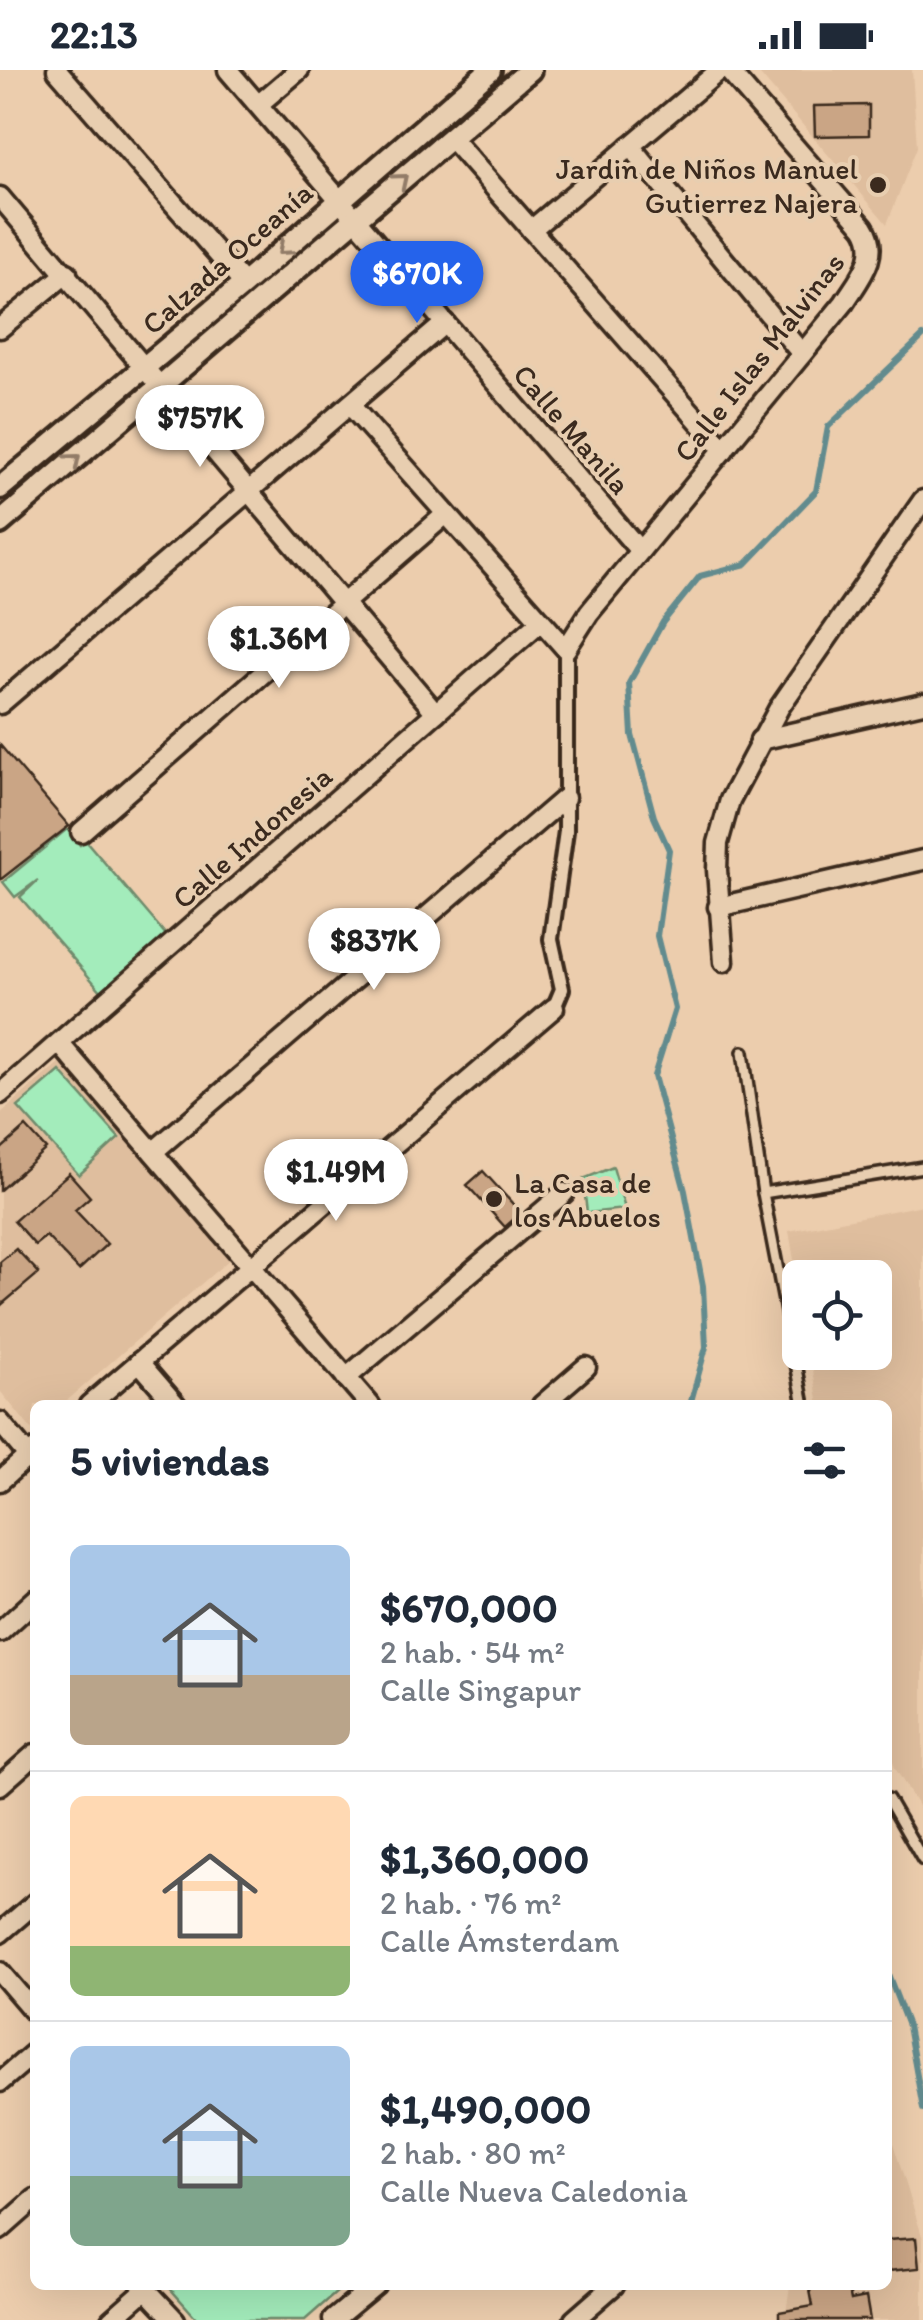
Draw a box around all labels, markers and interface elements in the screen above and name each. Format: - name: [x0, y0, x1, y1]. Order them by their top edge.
- text: 22:13: [50, 12, 138, 58]
- place label: Jardin de Niños Manuel Gutierrez Najera: [556, 150, 858, 221]
- street label: Calzada Oceanía: [134, 173, 320, 342]
- one-way arrow: [389, 174, 407, 192]
- marker: Jardin de Niños Manuel Gutierrez Najera: [867, 174, 889, 196]
- one-way arrow: [277, 237, 296, 255]
- pin: $670K: [347, 241, 487, 326]
- street label: Calle Islas Malvinas: [666, 245, 852, 469]
- text: $670K: [372, 254, 462, 292]
- street label: Calle Manila: [505, 356, 639, 502]
- pin: $757K: [130, 385, 270, 470]
- text: $757K: [157, 398, 243, 436]
- one-way arrow: [63, 454, 81, 472]
- pin: $1.36M: [198, 606, 360, 691]
- text: $1.36M: [230, 619, 328, 657]
- street label: Calle Indonesia: [164, 757, 340, 917]
- pin: $837K: [304, 908, 444, 993]
- text: $837K: [330, 921, 418, 959]
- pin: $1.49M: [255, 1139, 417, 1224]
- text: $1.49M: [286, 1152, 386, 1190]
- place label: La Casa de los Abuelos: [514, 1164, 661, 1235]
- marker: La Casa de los Abuelos: [483, 1188, 505, 1210]
- map controls: [782, 1260, 892, 1370]
- button: locate: [782, 1260, 892, 1370]
- icon: filters: [797, 1433, 852, 1488]
- text: 5 viviendas: [70, 1435, 270, 1486]
- text: $670,000: [380, 1582, 558, 1633]
- icon: home: [150, 1585, 270, 1705]
- text: 2 hab. · 54 m²: [380, 1633, 565, 1671]
- text: Calle Singapur: [380, 1671, 581, 1709]
- text: $1,360,000: [380, 1833, 589, 1884]
- icon: home: [150, 1836, 270, 1956]
- text: 2 hab. · 76 m²: [380, 1884, 561, 1922]
- text: Calle Ámsterdam: [380, 1922, 620, 1960]
- text: $1,490,000: [380, 2083, 591, 2134]
- icon: home: [150, 2086, 270, 2206]
- text: 2 hab. · 80 m²: [380, 2134, 566, 2172]
- text: Calle Nueva Caledonia: [380, 2172, 688, 2210]

